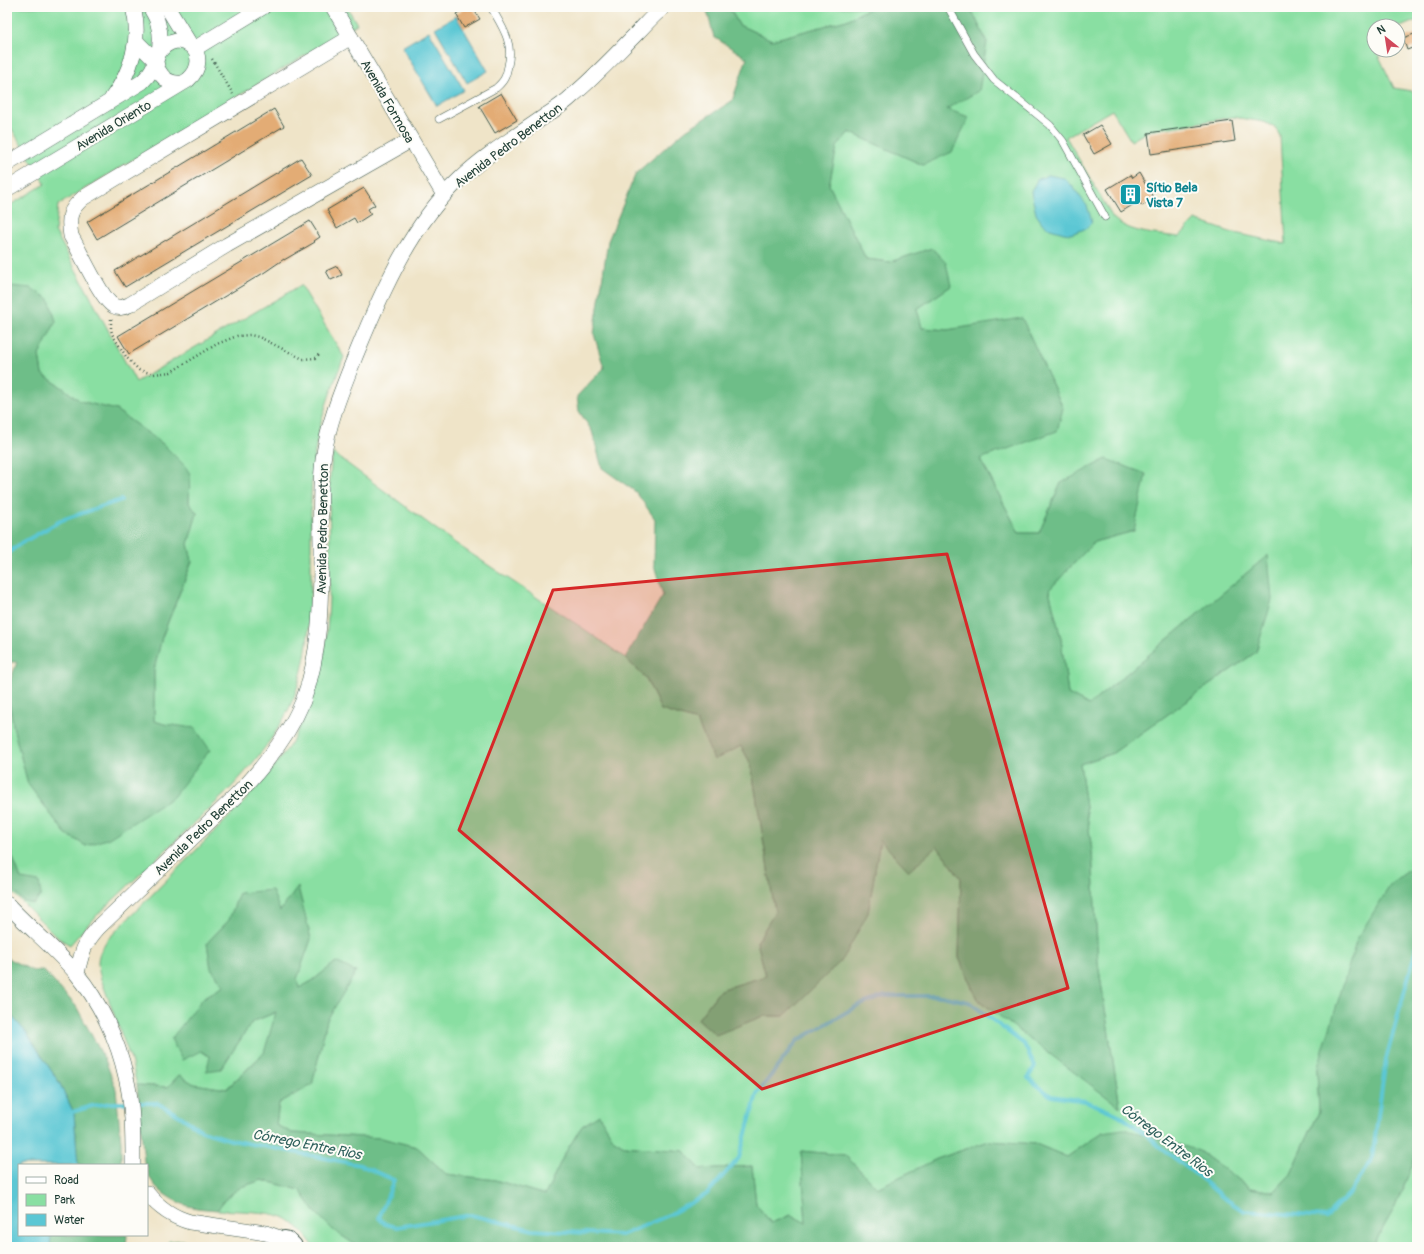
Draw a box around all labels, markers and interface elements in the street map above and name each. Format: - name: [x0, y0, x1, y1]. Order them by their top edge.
- north arrow: [1366, 18, 1406, 58]
- text: N: [1375, 22, 1388, 37]
- street label: Avenida Formosa: [357, 57, 417, 146]
- street label: Avenida Oriento: [73, 97, 154, 155]
- street label: Avenida Pedro Benetton: [452, 100, 566, 192]
- place label: Sítio Bela Vista 7: [1146, 180, 1197, 211]
- building icon: Sítio Bela Vista 7: [1118, 181, 1144, 207]
- street label: Avenida Pedro Benetton: [314, 464, 332, 594]
- street label: Avenida Pedro Benetton: [151, 777, 256, 879]
- water label: Córrego Entre Rios: [1118, 1100, 1217, 1181]
- water label: Córrego Entre Rios: [251, 1126, 364, 1164]
- legend: [18, 1164, 148, 1236]
- text: Road: [54, 1173, 79, 1188]
- text: Park: [54, 1193, 75, 1208]
- text: Water: [54, 1213, 85, 1228]

